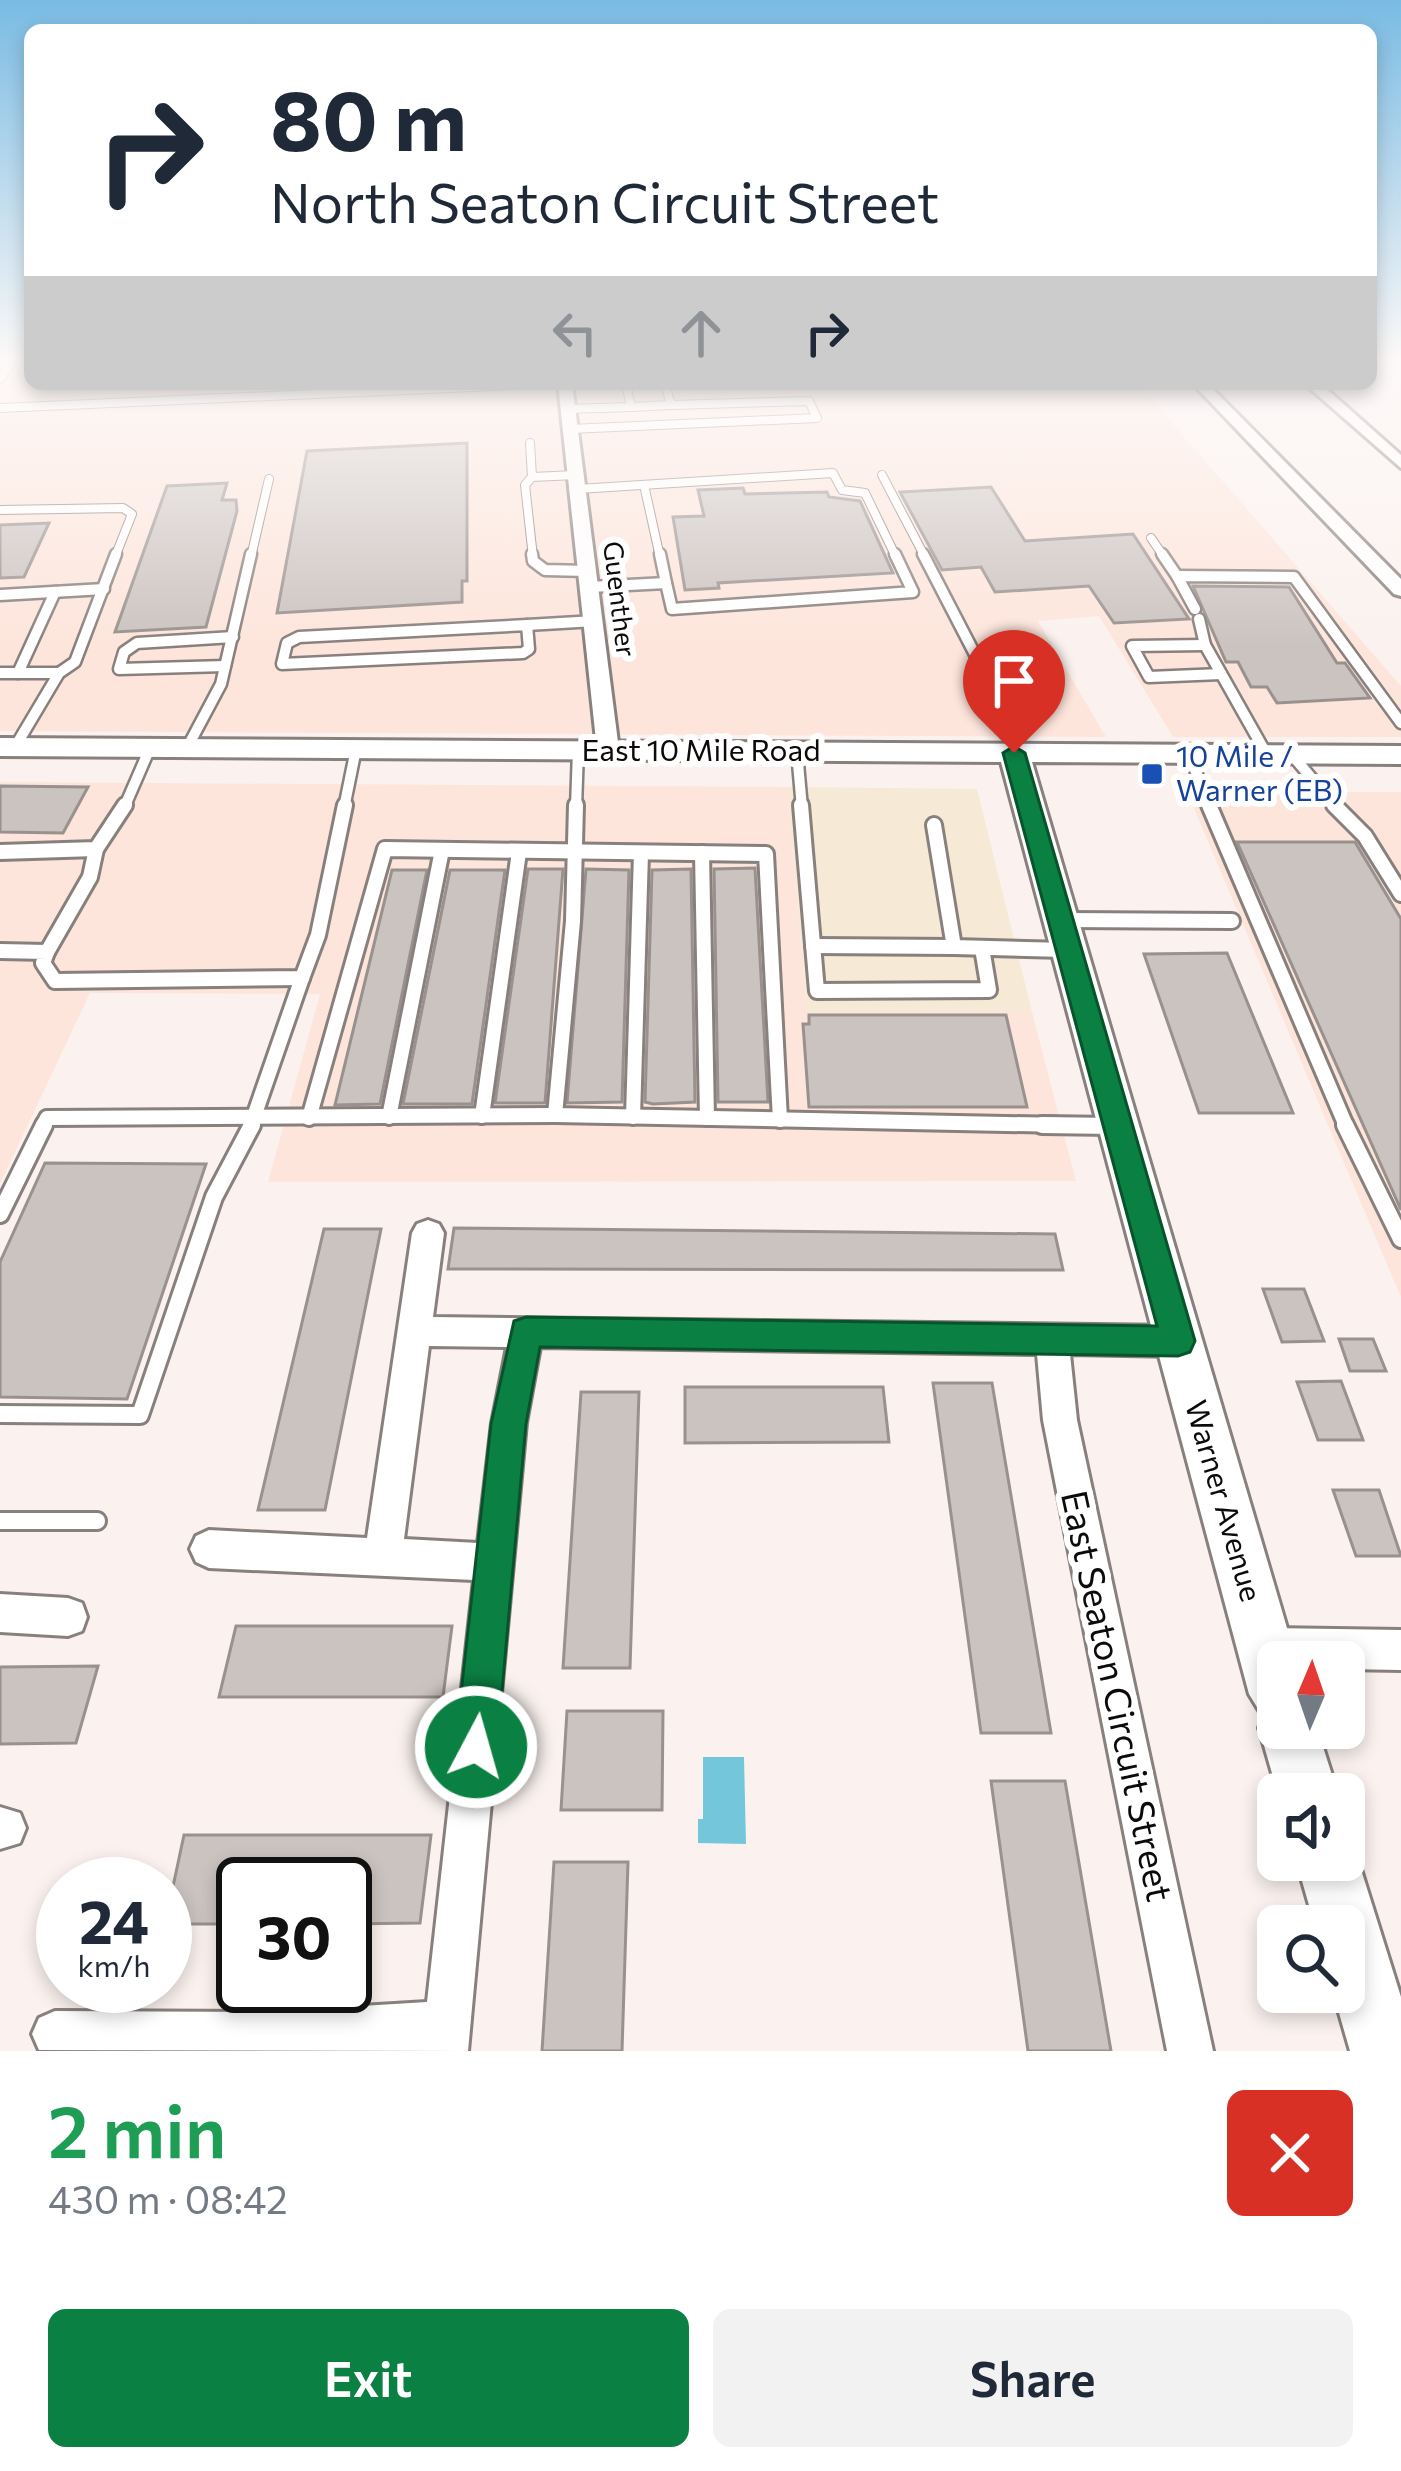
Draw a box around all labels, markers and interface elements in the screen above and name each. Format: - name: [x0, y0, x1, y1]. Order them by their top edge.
- text: 80 m: [270, 66, 467, 168]
- icon: right: [72, 72, 228, 228]
- text: North Seaton Circuit Street: [270, 168, 939, 234]
- icon: left: [542, 300, 608, 366]
- icon: ahead: [668, 300, 734, 366]
- icon: right: [794, 300, 860, 366]
- street label: Guenther: [597, 539, 644, 659]
- pin: [963, 630, 1065, 753]
- icon: arrive: [981, 648, 1047, 714]
- street label: East 10 Mile Road: [582, 730, 820, 767]
- place label: 10 Mile / Warner (EB): [1176, 736, 1343, 807]
- marker: 10 Mile / Warner (EB): [1139, 761, 1165, 787]
- street label: Warner Avenue: [1179, 1396, 1272, 1605]
- street label: East Seaton Circuit Street: [1054, 1486, 1184, 1905]
- north arrow: [1257, 1641, 1365, 1749]
- map controls: [1257, 1641, 1365, 2013]
- position arrow: [413, 1684, 539, 1810]
- button: sound: [1257, 1773, 1365, 1881]
- speed limit sign: 30: [216, 1857, 372, 2013]
- text: 24: [79, 1883, 149, 1956]
- button: search: [1257, 1905, 1365, 2013]
- text: km/h: [78, 1946, 150, 1983]
- text: 2 min: [48, 2085, 226, 2173]
- button: close: [1227, 2090, 1353, 2216]
- text: 430 m · 08:42: [48, 2174, 288, 2222]
- button: Exit: [48, 2309, 689, 2447]
- button: Share: [713, 2309, 1353, 2447]

